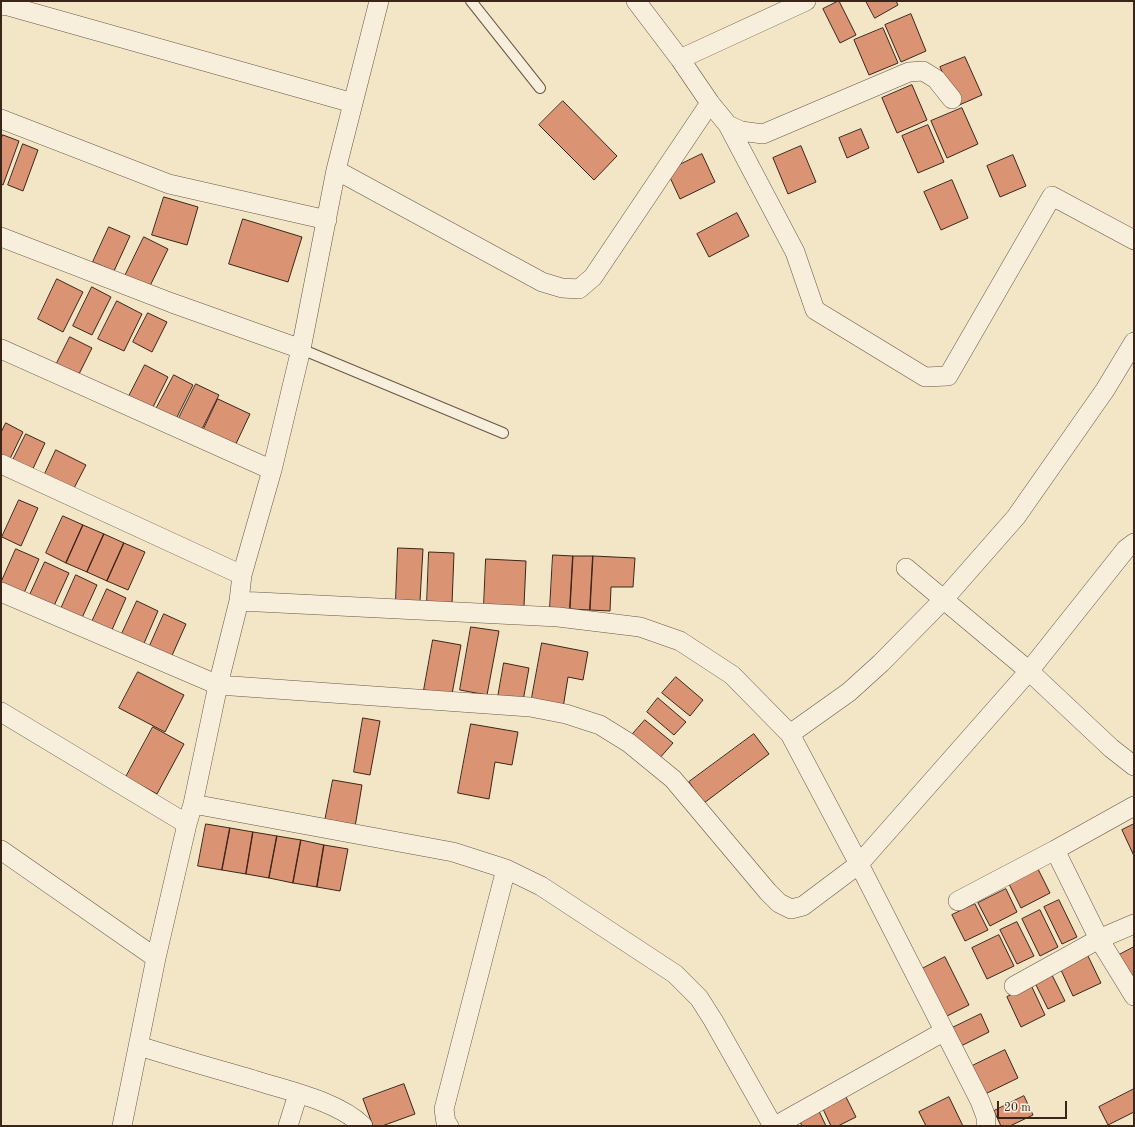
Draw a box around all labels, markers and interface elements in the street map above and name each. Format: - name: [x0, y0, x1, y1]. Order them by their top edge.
- scale bar: [999, 1093, 1069, 1119]
- text: 20 m: [1004, 1102, 1031, 1114]

